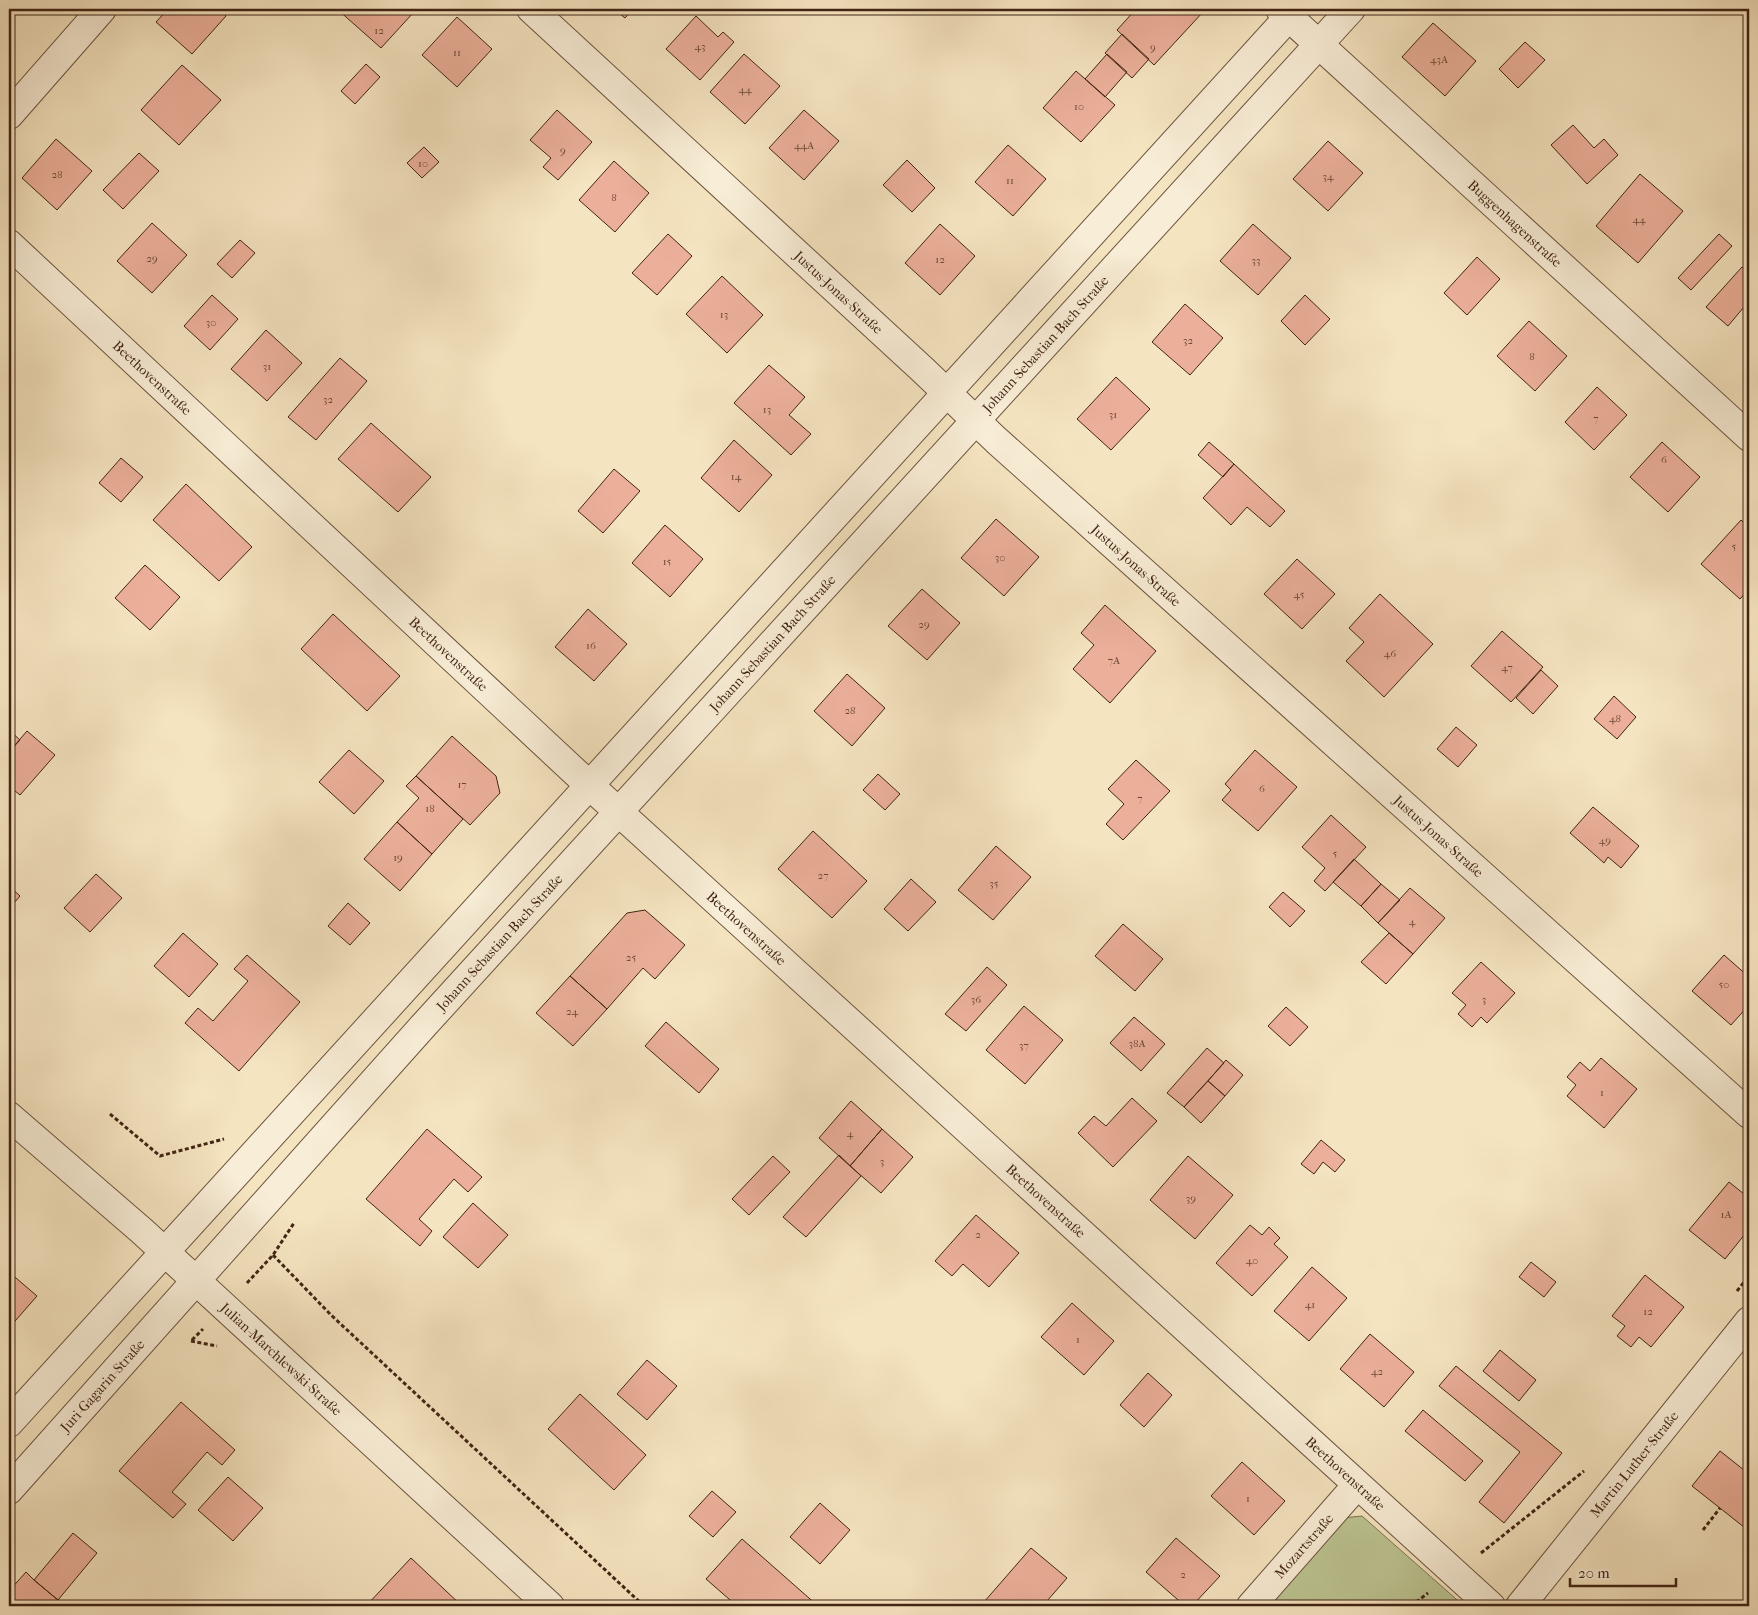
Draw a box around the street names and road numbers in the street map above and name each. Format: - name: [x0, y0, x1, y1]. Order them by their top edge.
- street label: Buggenhagenstraße: [1464, 176, 1565, 271]
- street label: Justus-Jonas-Straße: [790, 246, 886, 337]
- street label: Johann-Sebastian-Bach-Straße: [978, 272, 1112, 417]
- street label: Beethovenstraße: [109, 337, 195, 419]
- street label: Justus-Jonas-Straße: [1087, 520, 1184, 610]
- street label: Johann-Sebastian-Bach-Straße: [705, 571, 839, 716]
- street label: Beethovenstraße: [406, 613, 492, 695]
- street label: Justus-Jonas-Straße: [1389, 791, 1487, 881]
- street label: Johann-Sebastian-Bach-Straße: [432, 870, 566, 1015]
- street label: Beethovenstraße: [703, 888, 790, 969]
- street label: Beethovenstraße: [1003, 1160, 1089, 1241]
- street label: Julian-Marchlewski-Straße: [216, 1298, 346, 1419]
- street label: Juri-Gagarin-Straße: [56, 1336, 148, 1436]
- street label: Martin-Luther-Straße: [1586, 1408, 1682, 1521]
- street label: Beethovenstraße: [1302, 1433, 1389, 1514]
- street label: Mozartstraße: [1271, 1510, 1337, 1582]

